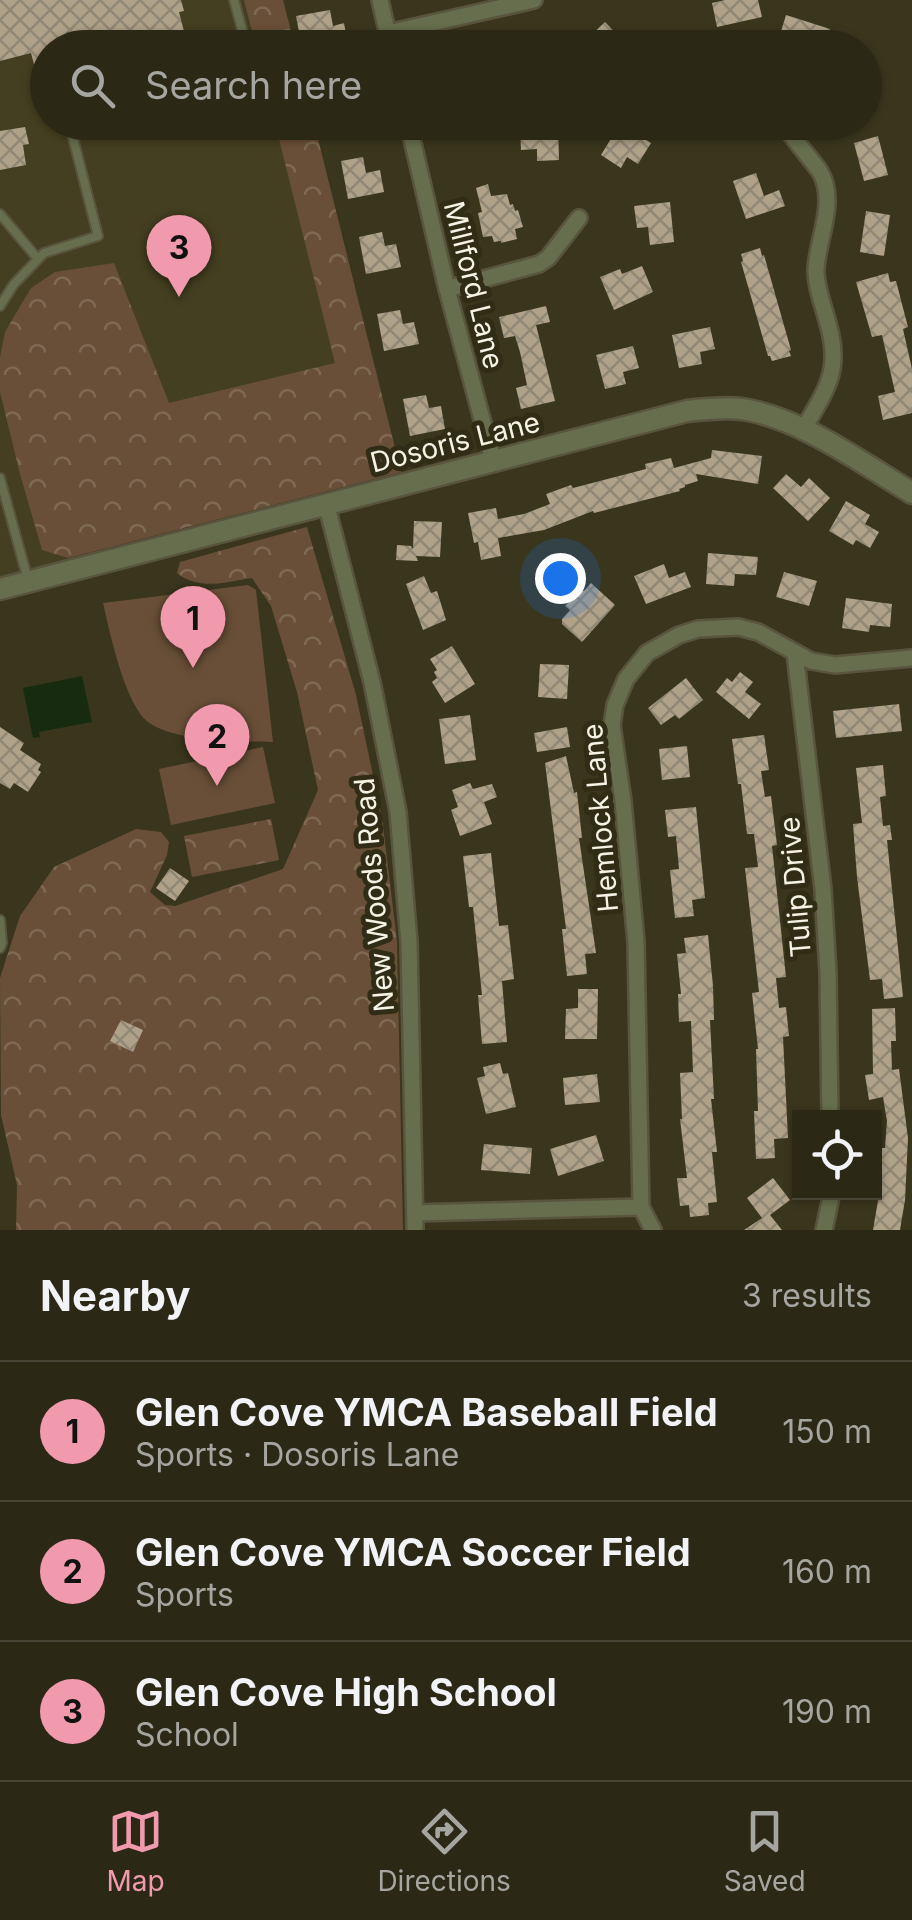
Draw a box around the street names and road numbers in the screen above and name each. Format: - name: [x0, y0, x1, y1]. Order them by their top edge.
- street label: Millford Lane: [437, 198, 511, 372]
- street label: Dosoris Lane: [367, 405, 543, 479]
- street label: Hemlock Lane: [575, 722, 625, 914]
- street label: New Woods Road: [347, 777, 401, 1013]
- street label: Tulip Drive: [772, 815, 818, 959]

